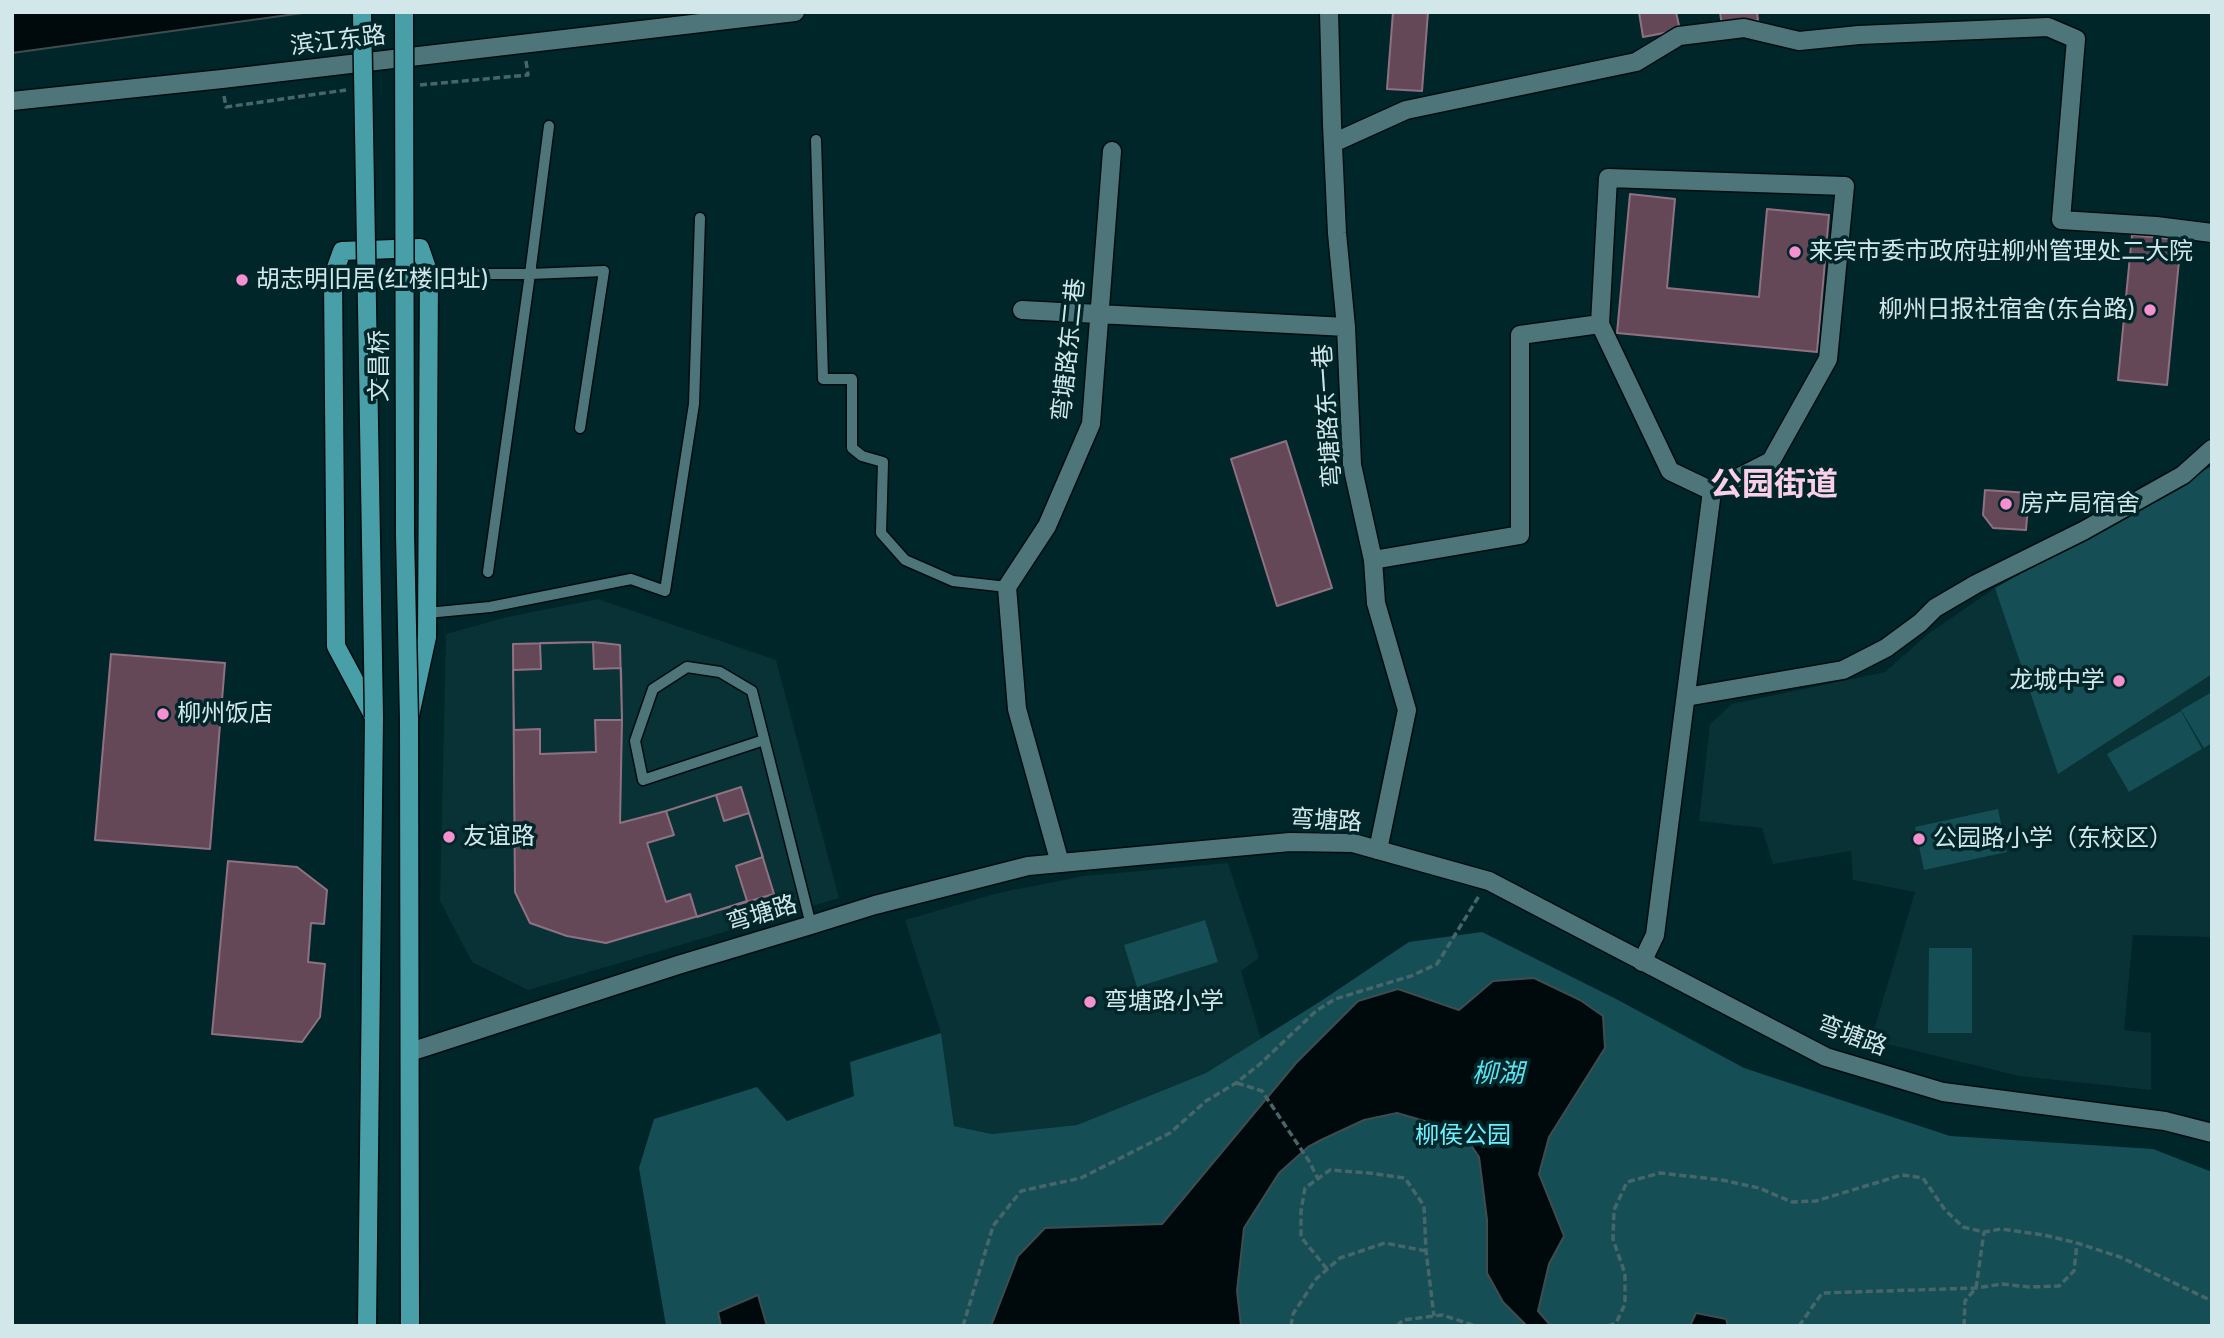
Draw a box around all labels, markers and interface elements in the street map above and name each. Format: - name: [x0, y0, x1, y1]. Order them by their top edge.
- street label: 滨江东路: [289, 21, 387, 61]
- place label: 来宾市委市政府驻柳州管理处二大院: [1809, 238, 2193, 266]
- marker: 来宾市委市政府驻柳州管理处二大院: [1787, 244, 1803, 260]
- place label: 胡志明旧居(红楼旧址): [256, 266, 490, 294]
- marker: 胡志明旧居(红楼旧址): [234, 272, 250, 288]
- street label: 弯塘路东二巷: [1047, 277, 1091, 423]
- place label: 柳州日报社宿舍(东台路): [1878, 296, 2136, 324]
- marker: 柳州日报社宿舍(东台路): [2142, 302, 2158, 318]
- street label: 文昌桥: [366, 330, 394, 402]
- street label: 弯塘路东一巷: [1309, 343, 1347, 489]
- district label: 公园街道: [1710, 466, 1838, 504]
- place label: 房产局宿舍: [2020, 490, 2140, 518]
- marker: 房产局宿舍: [1998, 496, 2014, 512]
- place label: 龙城中学: [2009, 667, 2105, 695]
- marker: 龙城中学: [2111, 673, 2127, 689]
- place label: 柳州饭店: [177, 700, 273, 728]
- marker: 柳州饭店: [155, 706, 171, 722]
- street label: 弯塘路: [1289, 805, 1363, 837]
- place label: 友谊路: [463, 823, 535, 851]
- place label: 公园路小学（东校区）: [1933, 825, 2173, 853]
- marker: 友谊路: [441, 829, 457, 845]
- marker: 公园路小学（东校区）: [1911, 831, 1927, 847]
- street label: 弯塘路: [723, 890, 801, 938]
- place label: 弯塘路小学: [1104, 988, 1224, 1016]
- marker: 弯塘路小学: [1082, 994, 1098, 1010]
- street label: 弯塘路: [1813, 1010, 1891, 1062]
- water label: 柳湖: [1472, 1058, 1524, 1090]
- park label: 柳侯公园: [1415, 1122, 1511, 1150]

